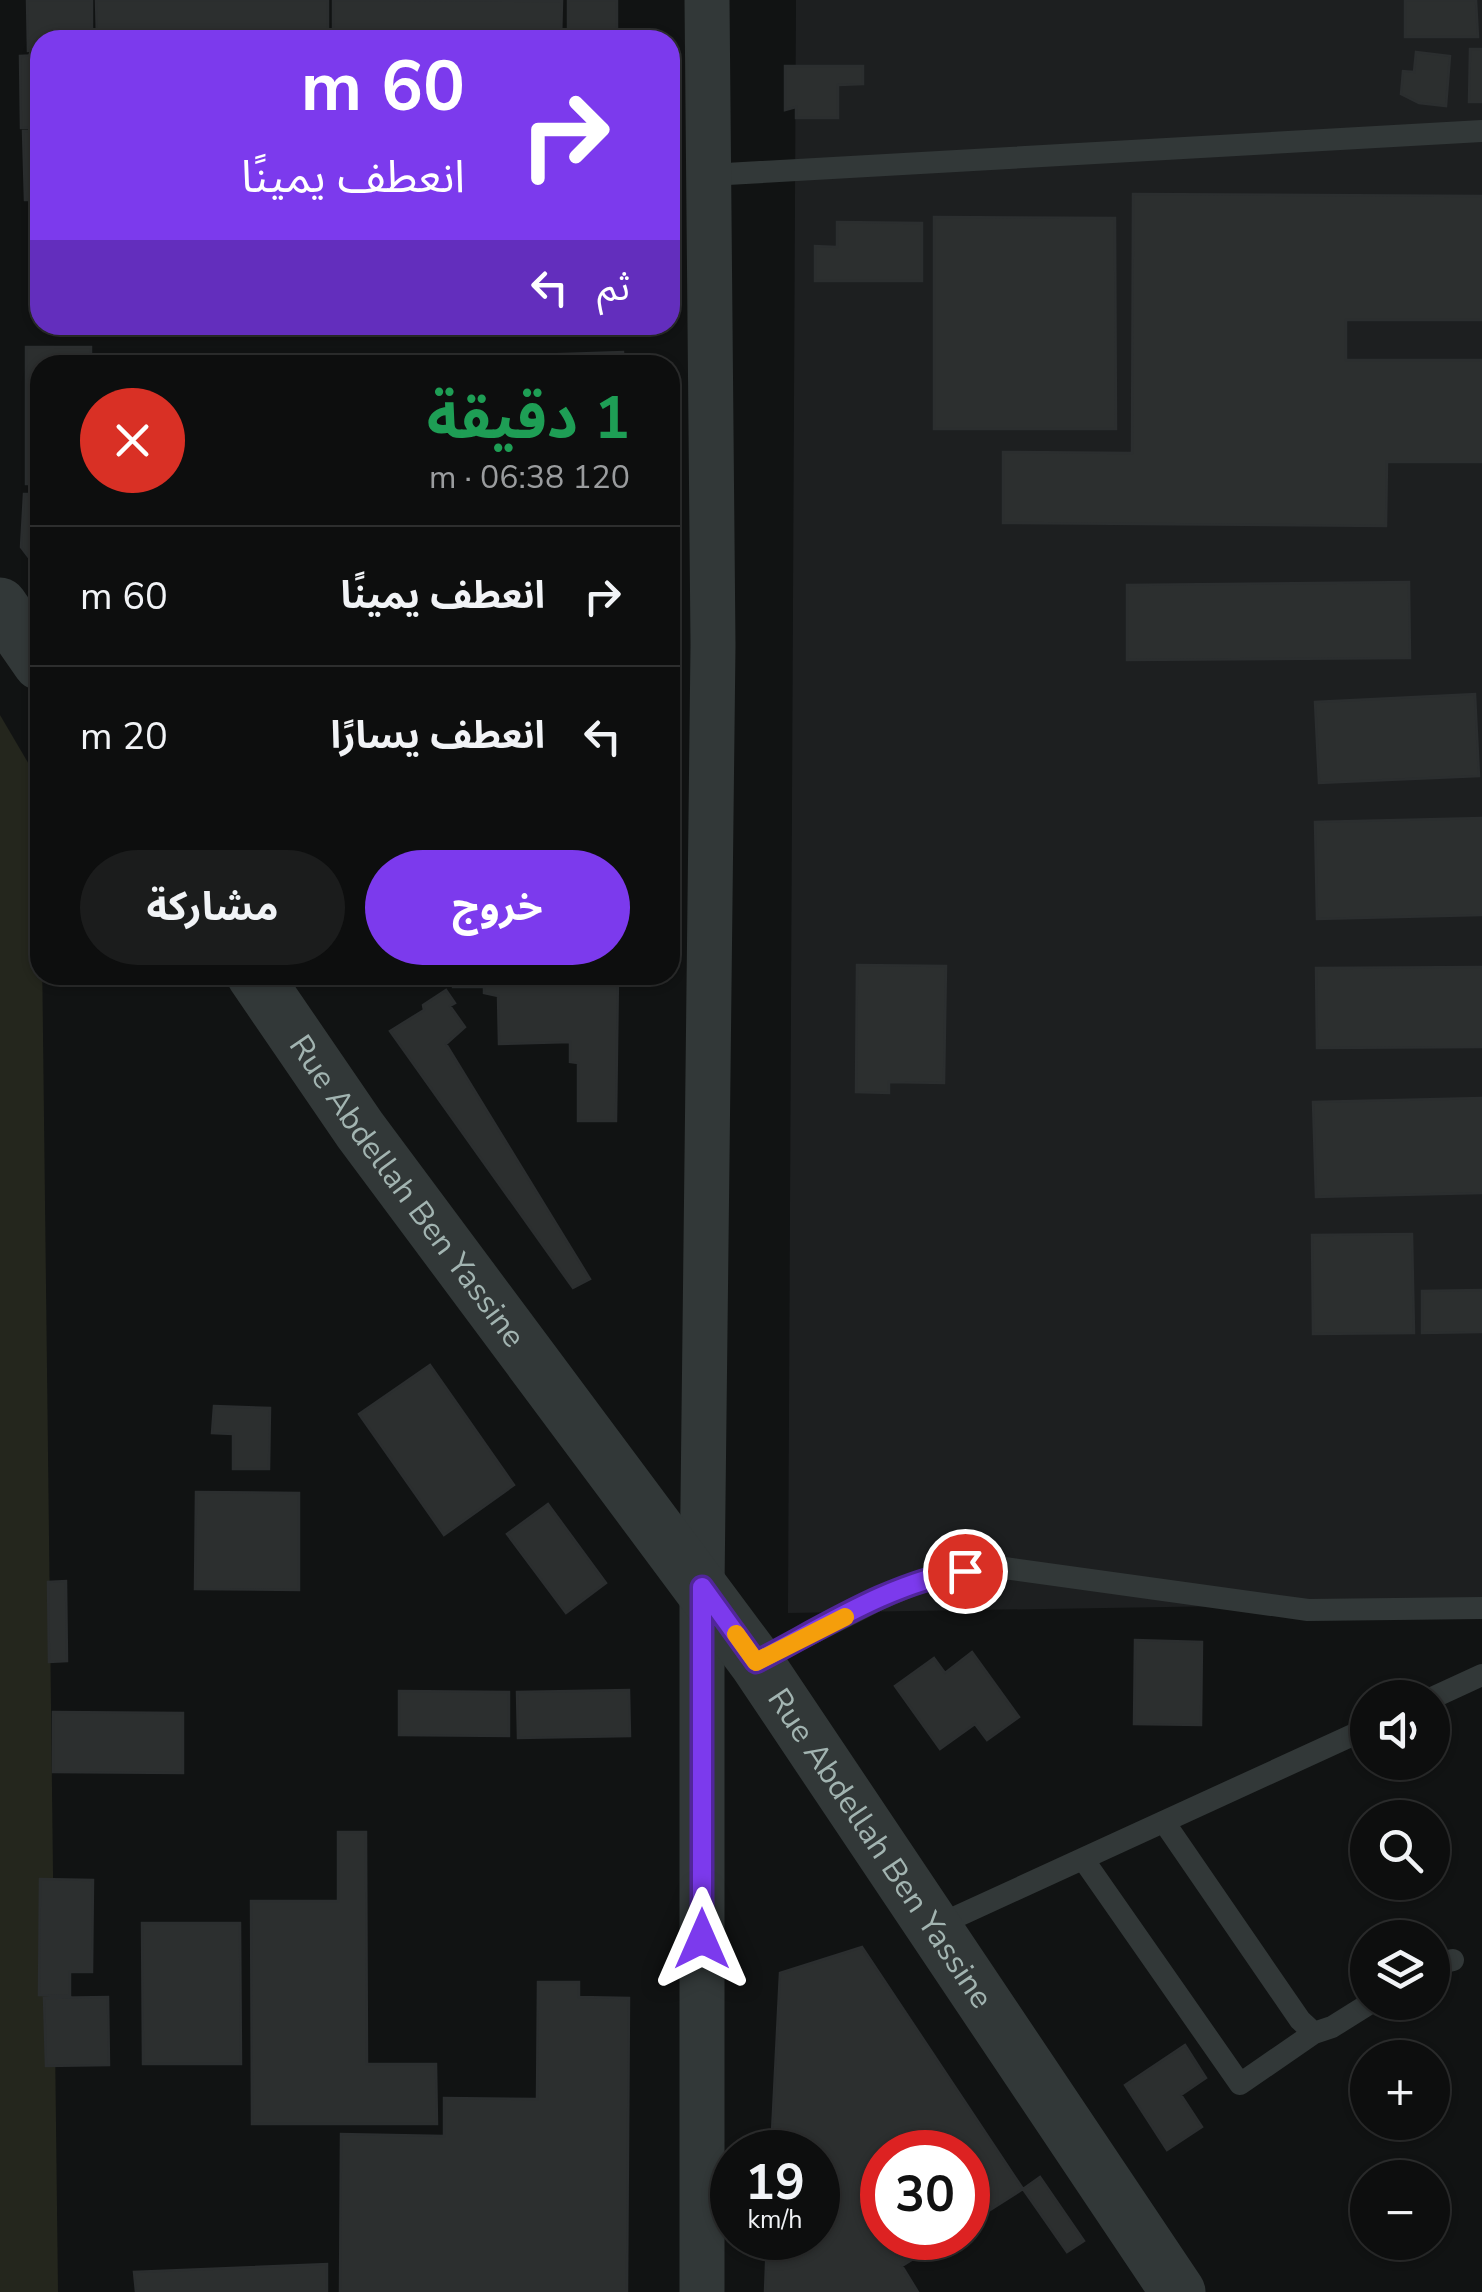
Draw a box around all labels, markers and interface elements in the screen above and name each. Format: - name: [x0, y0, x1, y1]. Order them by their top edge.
- text: 60 m: [301, 39, 465, 135]
- icon: right: [500, 70, 630, 200]
- text: انعطف يمينًا: [241, 147, 465, 208]
- icon: left: [522, 260, 577, 315]
- text: ثم: [597, 262, 630, 313]
- text: 1 دقيقة: [427, 377, 630, 459]
- button: close: [80, 388, 185, 493]
- text: 120 m · 06:38: [429, 456, 630, 499]
- icon: right: [575, 569, 630, 624]
- text: انعطف يمينًا: [340, 570, 545, 621]
- text: 60 m: [80, 571, 168, 622]
- icon: left: [575, 709, 630, 764]
- text: انعطف يسارًا: [331, 710, 545, 761]
- text: 20 m: [80, 711, 168, 762]
- button: مشاركة: [80, 850, 345, 965]
- button: خروج: [365, 850, 630, 965]
- street label: Rue Abdellah Ben Yassine: [279, 1026, 535, 1356]
- pin: [923, 1529, 1008, 1614]
- icon: arrive: [938, 1544, 993, 1599]
- street label: Rue Abdellah Ben Yassine: [758, 1680, 1003, 2017]
- map controls: [1350, 1680, 1450, 2260]
- button: sound: [1350, 1680, 1450, 1780]
- button: search: [1350, 1800, 1450, 1900]
- position arrow: [650, 1887, 754, 1991]
- button: layers: [1350, 1920, 1450, 2020]
- button: +: [1350, 2040, 1450, 2140]
- speed limit sign: 30: [860, 2130, 990, 2260]
- text: 19: [745, 2148, 805, 2217]
- button: −: [1350, 2160, 1450, 2260]
- text: km/h: [747, 2203, 803, 2237]

